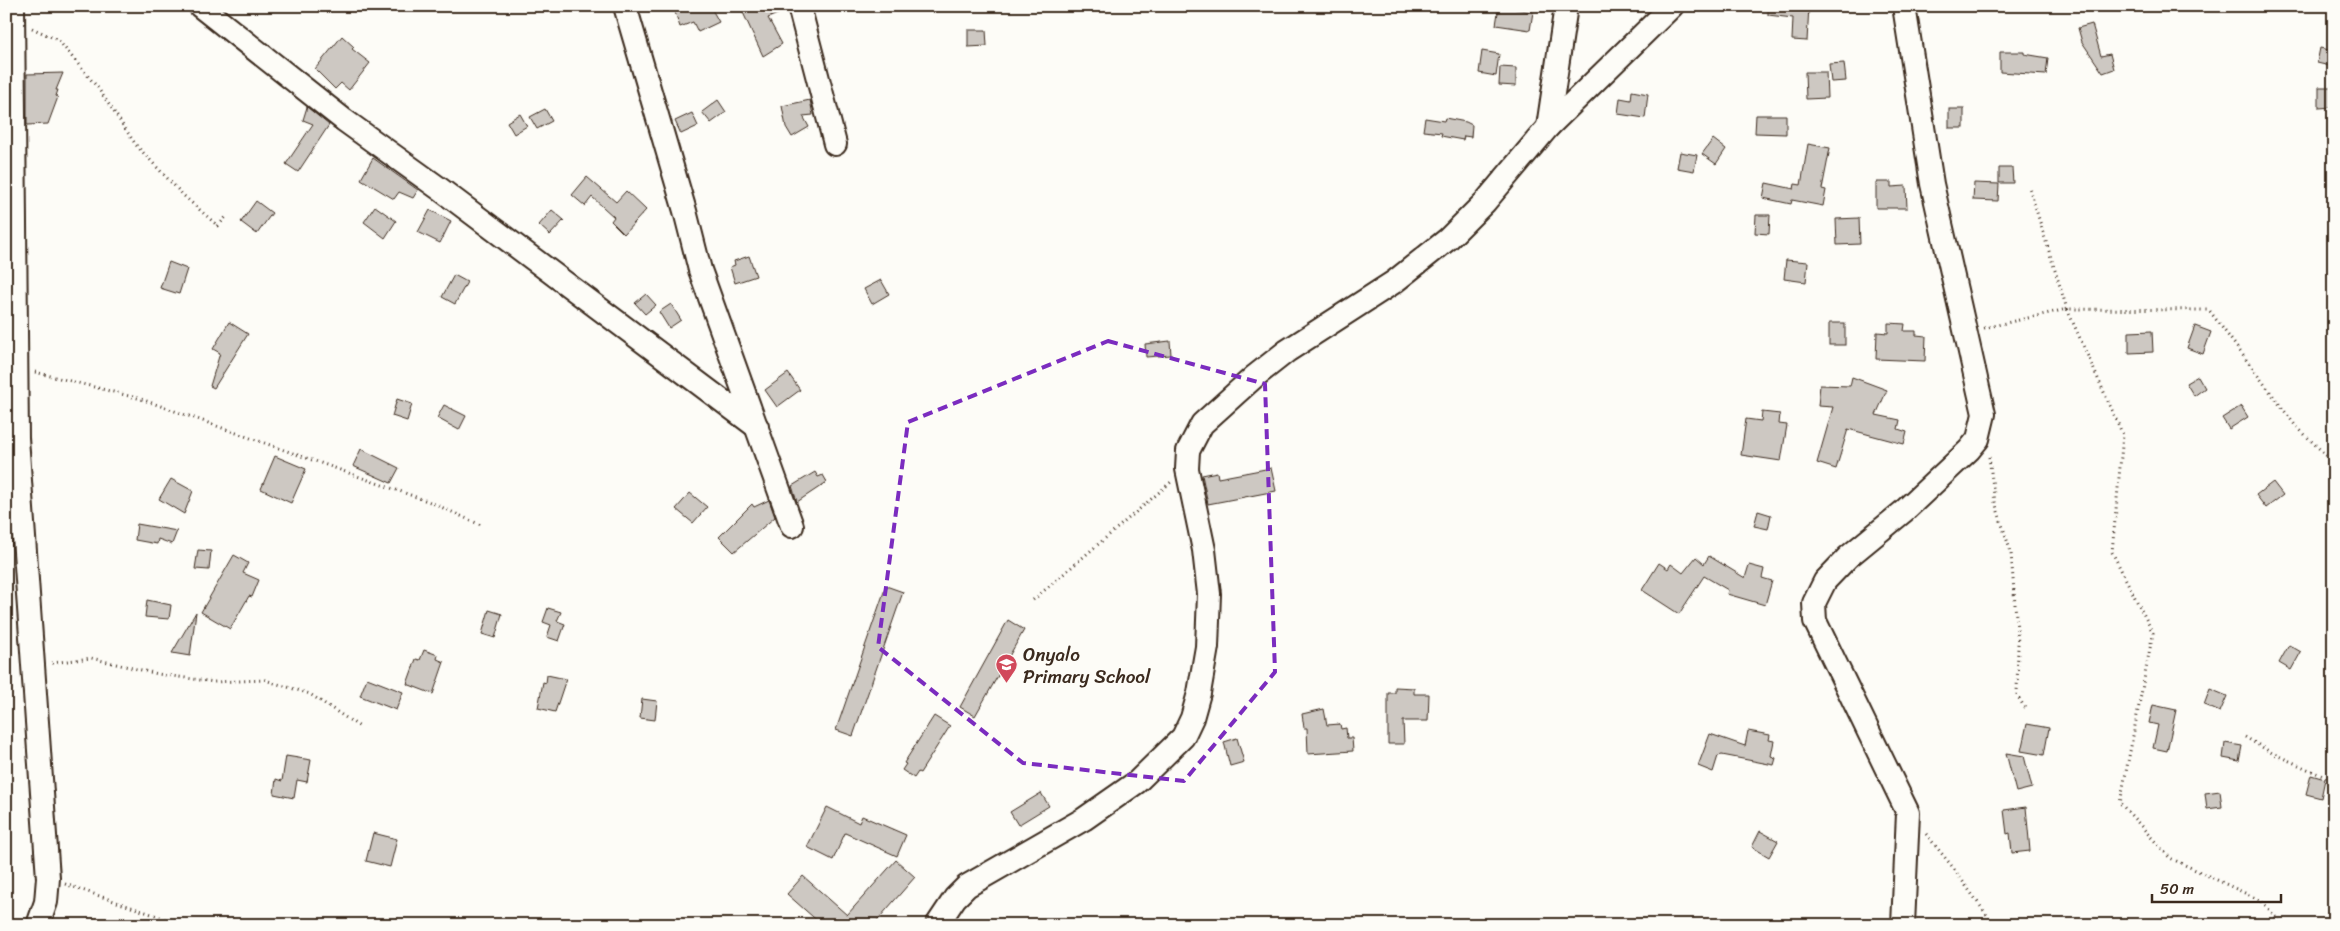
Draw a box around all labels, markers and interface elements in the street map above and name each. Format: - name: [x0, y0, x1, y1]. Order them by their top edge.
- place label: Onyalo Primary School: [1023, 638, 1151, 693]
- school or university icon: Onyalo Primary School: [995, 653, 1019, 684]
- scale bar: [2152, 871, 2281, 903]
- text: 50 m: [2160, 876, 2195, 902]

